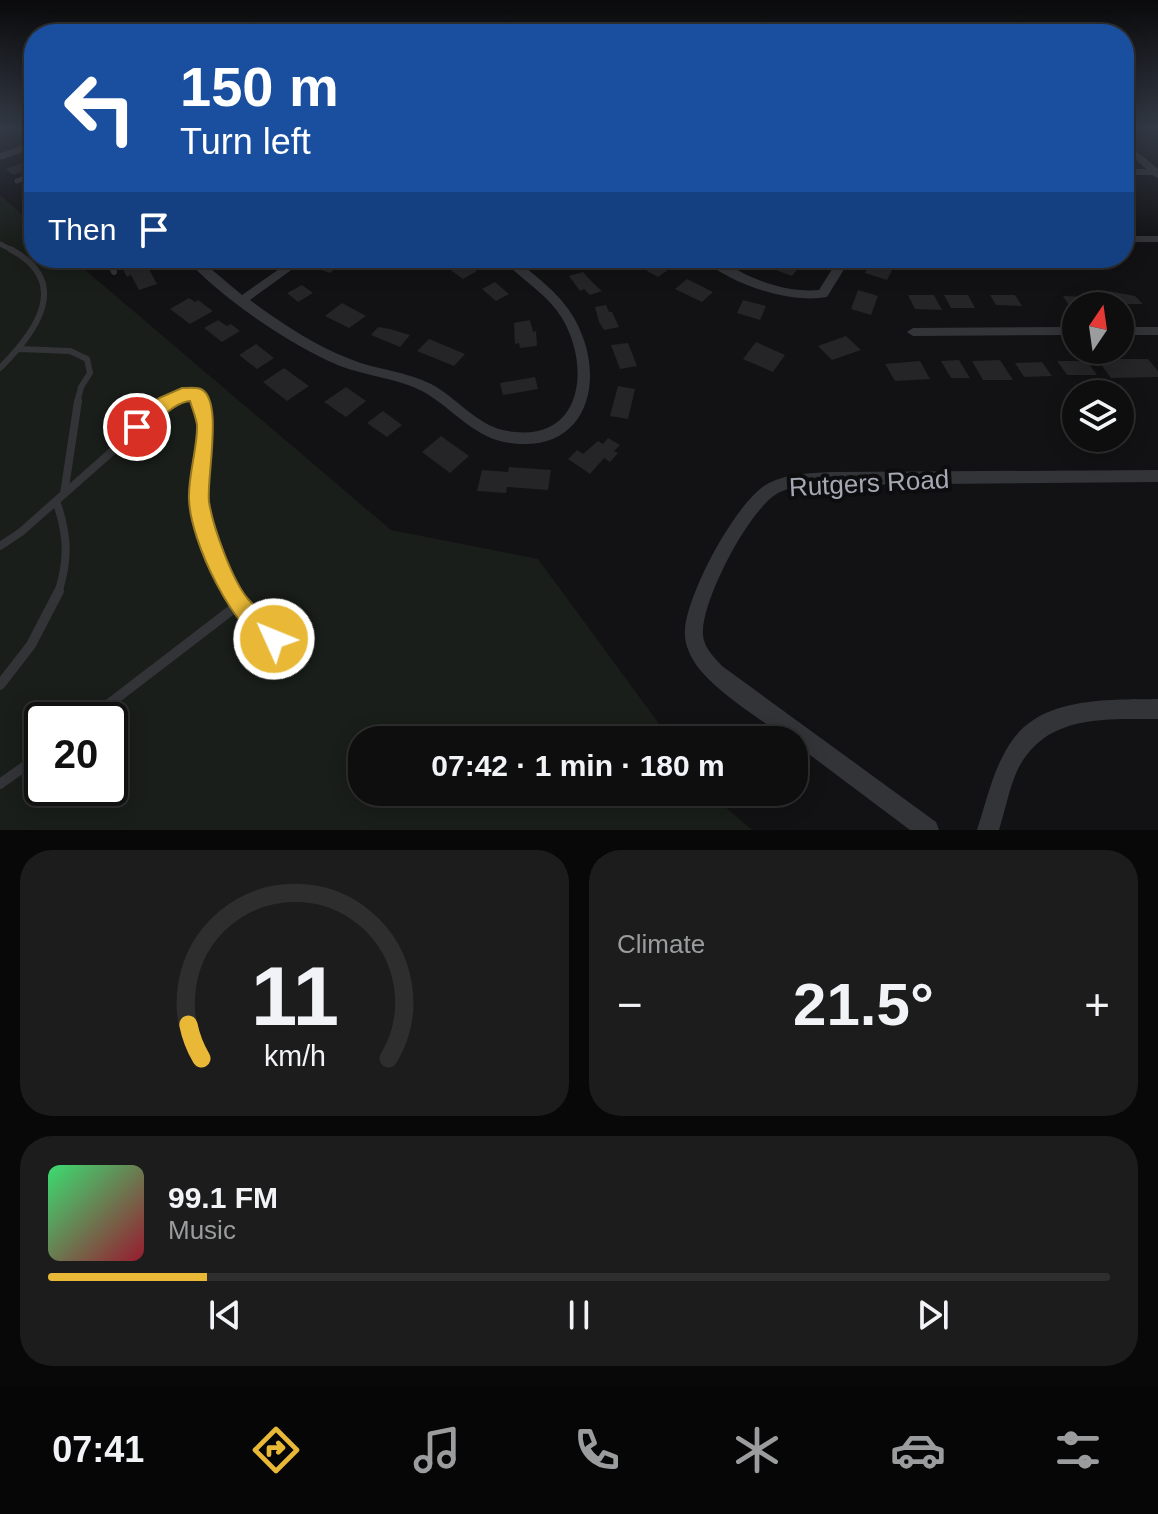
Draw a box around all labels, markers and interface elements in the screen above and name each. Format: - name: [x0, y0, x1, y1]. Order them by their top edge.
- text: 150 m: [180, 55, 339, 118]
- icon: left: [48, 56, 152, 160]
- text: Turn left: [180, 121, 311, 162]
- icon: arrive: [132, 208, 176, 252]
- text: Then: [48, 213, 116, 246]
- north arrow: [1062, 292, 1134, 364]
- map controls: [1062, 292, 1134, 452]
- button: layers: [1062, 380, 1134, 452]
- pin: [103, 393, 171, 461]
- icon: arrive: [115, 405, 159, 449]
- street label: Rutgers Road: [788, 464, 950, 502]
- position arrow: [232, 597, 316, 681]
- speed limit sign: 20: [24, 702, 128, 806]
- text: 07:42 · 1 min · 180 m: [431, 749, 725, 782]
- text: Climate: [617, 929, 705, 959]
- text: 11: [251, 950, 338, 1043]
- text: 21.5°: [793, 971, 934, 1038]
- text: −: [617, 980, 643, 1029]
- text: +: [1084, 980, 1110, 1029]
- text: km/h: [264, 1040, 325, 1072]
- text: 99.1 FM: [168, 1181, 278, 1214]
- text: Music: [168, 1215, 236, 1245]
- icon: previous: [203, 1293, 247, 1337]
- icon: pause: [557, 1293, 601, 1337]
- icon: next: [911, 1293, 955, 1337]
- icon: directions: [248, 1422, 304, 1478]
- icon: music: [409, 1422, 465, 1478]
- icon: phone: [569, 1422, 625, 1478]
- icon: climate: [729, 1422, 785, 1478]
- icon: car: [890, 1422, 946, 1478]
- icon: filters: [1050, 1422, 1106, 1478]
- text: 07:41: [52, 1429, 144, 1470]

